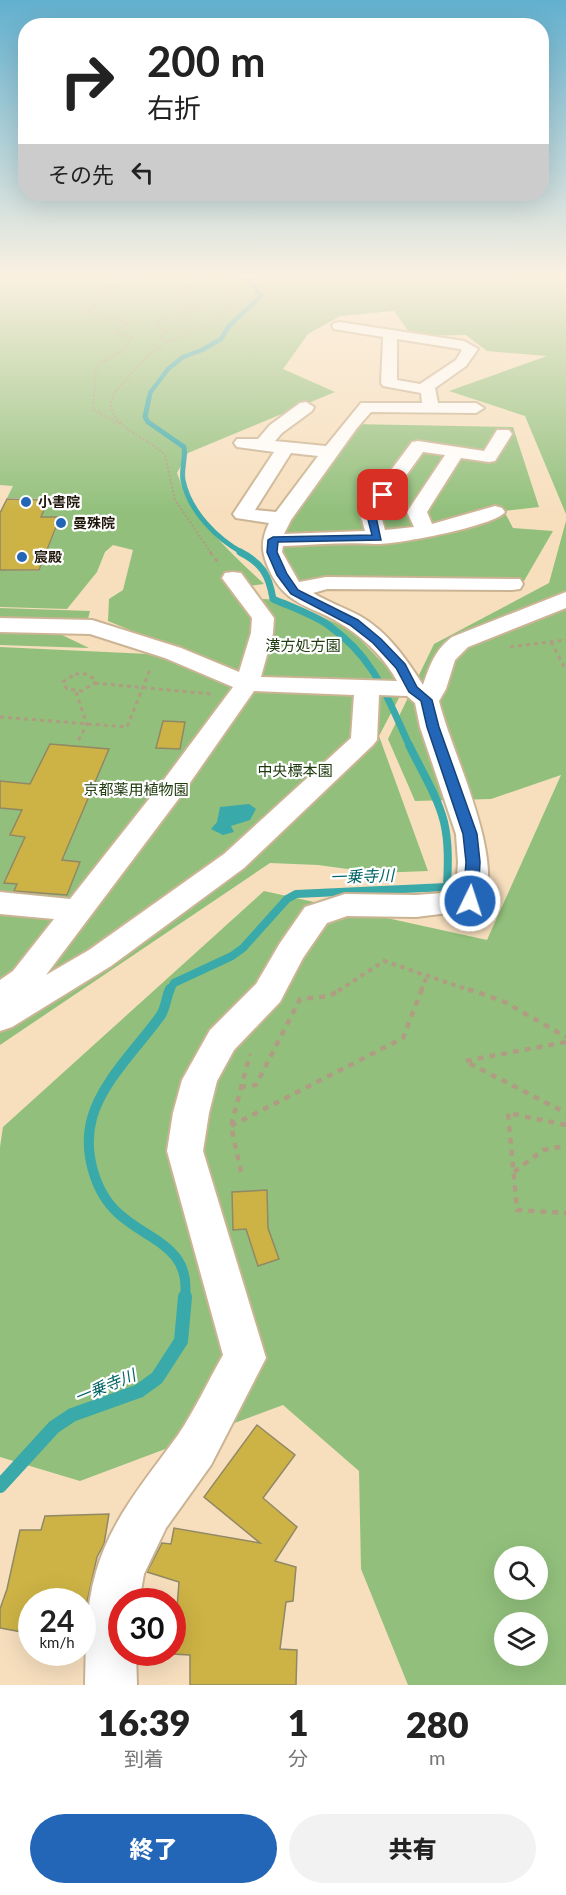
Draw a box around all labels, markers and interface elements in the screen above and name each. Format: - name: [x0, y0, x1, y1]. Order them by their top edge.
- text: 200 m: [147, 36, 265, 86]
- icon: right: [48, 42, 126, 120]
- text: 右折: [147, 91, 201, 124]
- icon: left: [126, 156, 159, 189]
- text: その先: [48, 161, 114, 188]
- pin: [357, 469, 408, 520]
- icon: arrive: [366, 478, 399, 511]
- place label: 小書院: [38, 493, 80, 510]
- marker: 小書院: [19, 495, 33, 509]
- place label: 曼殊院: [73, 514, 115, 531]
- marker: 曼殊院: [54, 516, 68, 530]
- place label: 宸殿: [34, 548, 62, 565]
- marker: 宸殿: [15, 550, 29, 564]
- park label: 漢方処方園: [265, 636, 341, 654]
- park label: 中央標本園: [257, 761, 333, 779]
- park label: 京都薬用植物園: [83, 780, 189, 798]
- water label: 一乗寺川: [330, 865, 396, 886]
- position arrow: [438, 869, 502, 933]
- water label: 一乗寺川: [72, 1364, 140, 1406]
- map controls: [494, 1546, 548, 1666]
- button: search: [494, 1546, 548, 1600]
- speed limit sign: 30: [108, 1588, 186, 1666]
- text: 24: [40, 1602, 74, 1638]
- button: layers: [494, 1612, 548, 1666]
- text: km/h: [39, 1633, 75, 1651]
- text: 16:39: [97, 1700, 190, 1744]
- text: 1: [288, 1700, 309, 1744]
- text: 280: [406, 1702, 469, 1746]
- text: m: [429, 1745, 446, 1769]
- text: 到着: [124, 1746, 164, 1770]
- text: 分: [288, 1746, 308, 1770]
- button: 終了: [30, 1814, 277, 1883]
- button: 共有: [289, 1814, 536, 1883]

